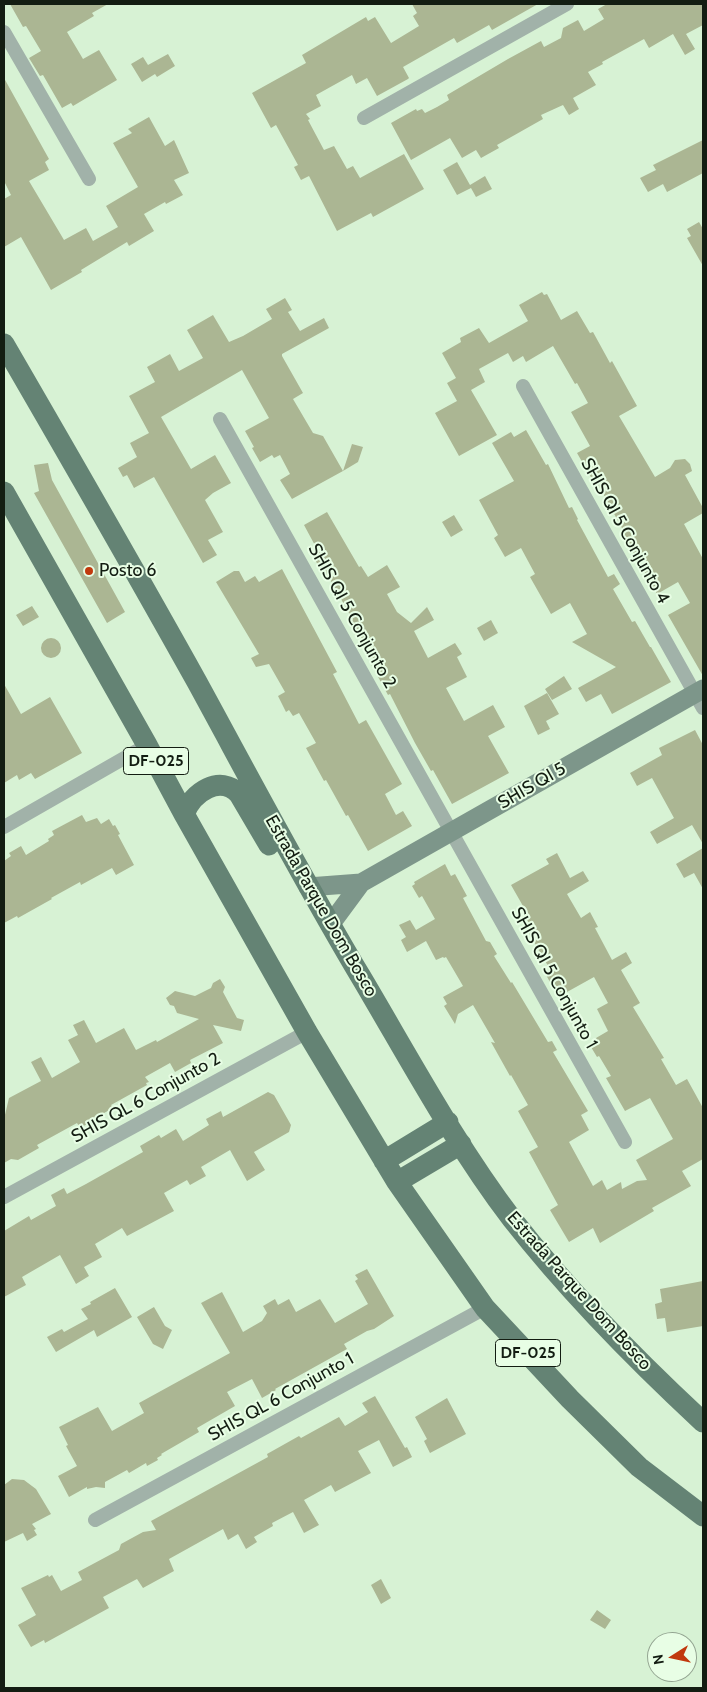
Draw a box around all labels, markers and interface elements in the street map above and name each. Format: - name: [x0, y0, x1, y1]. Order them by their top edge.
- street label: SHIS QI 5 Conjunto 4: [576, 454, 674, 608]
- street label: SHIS QI 5 Conjunto 2: [303, 540, 401, 692]
- place label: Posto 6: [99, 560, 157, 582]
- marker: Posto 6: [83, 565, 95, 577]
- road number: DF-025: [124, 748, 188, 774]
- street label: SHIS QI 5: [494, 758, 570, 814]
- street label: Estrada Parque Dom Bosco: [260, 811, 382, 1001]
- street label: SHIS QI 5 Conjunto 1: [506, 903, 602, 1053]
- street label: SHIS QL 6 Conjunto 2: [68, 1048, 224, 1148]
- street label: Estrada Parque Dom Bosco: [502, 1207, 656, 1375]
- road number: DF-025: [496, 1340, 560, 1366]
- street label: SHIS QL 6 Conjunto 1: [204, 1348, 358, 1446]
- north arrow: [647, 1632, 697, 1682]
- text: N: [648, 1653, 668, 1666]

